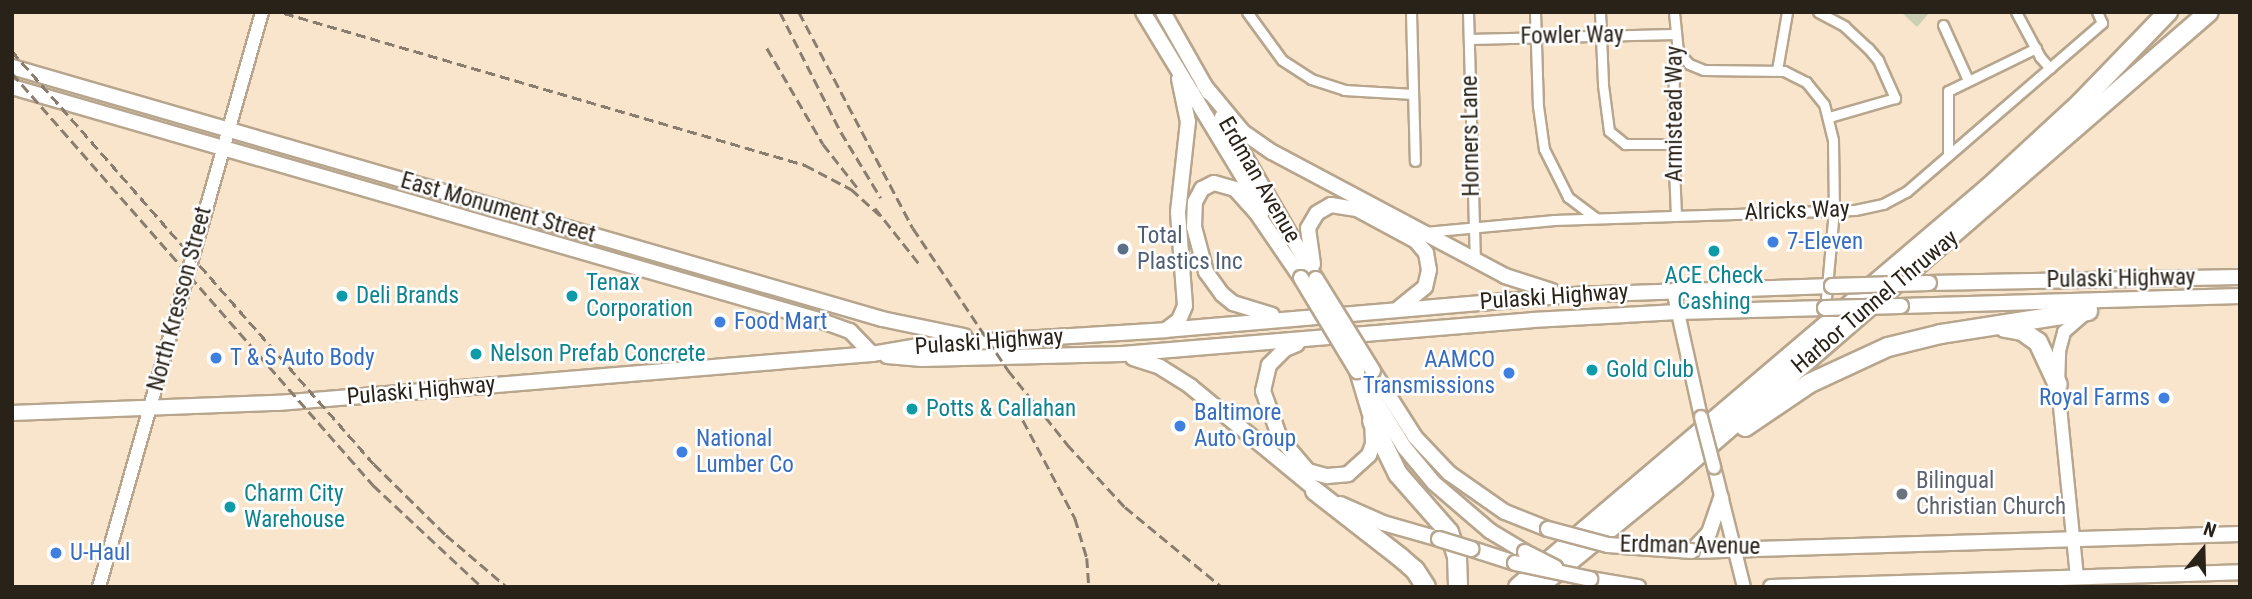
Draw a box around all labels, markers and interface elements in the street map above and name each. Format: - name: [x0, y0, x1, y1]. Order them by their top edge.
- street label: Fowler Way: [1520, 21, 1624, 51]
- street label: Armistead Way: [1661, 46, 1689, 182]
- street label: Horners Lane: [1456, 75, 1486, 197]
- street label: Erdman Avenue: [1212, 112, 1306, 248]
- street label: East Monument Street: [397, 167, 599, 249]
- street label: Alricks Way: [1744, 195, 1850, 227]
- street label: North Kresson Street: [142, 204, 218, 394]
- place label: Total Plastics Inc: [1137, 222, 1243, 276]
- street label: Harbor Tunnel Thruway: [1786, 224, 1964, 380]
- place label: 7-Eleven: [1787, 228, 1863, 256]
- marker: 7-Eleven: [1765, 234, 1781, 250]
- marker: Total Plastics Inc: [1115, 241, 1131, 257]
- marker: ACE Check Cashing: [1706, 243, 1722, 259]
- place label: ACE Check Cashing: [1665, 262, 1763, 316]
- street label: Pulaski Highway: [2046, 264, 2196, 294]
- place label: Tenax Corporation: [586, 269, 693, 323]
- street label: Pulaski Highway: [1479, 278, 1629, 316]
- place label: Deli Brands: [356, 282, 459, 310]
- marker: Deli Brands: [334, 288, 350, 304]
- marker: Tenax Corporation: [564, 288, 580, 304]
- place label: Food Mart: [734, 308, 827, 336]
- marker: Food Mart: [712, 314, 728, 330]
- street label: Pulaski Highway: [914, 323, 1064, 361]
- place label: Nelson Prefab Concrete: [490, 340, 706, 368]
- place label: T & S Auto Body: [230, 344, 375, 372]
- marker: Nelson Prefab Concrete: [468, 346, 484, 362]
- place label: AAMCO Transmissions: [1363, 346, 1495, 400]
- marker: T & S Auto Body: [208, 350, 224, 366]
- place label: Gold Club: [1606, 356, 1694, 384]
- marker: Gold Club: [1584, 362, 1600, 378]
- marker: AAMCO Transmissions: [1501, 365, 1517, 381]
- street label: Pulaski Highway: [346, 371, 496, 411]
- place label: Royal Farms: [2039, 384, 2150, 412]
- marker: Royal Farms: [2156, 390, 2172, 406]
- place label: Potts & Callahan: [926, 395, 1076, 423]
- place label: Baltimore Auto Group: [1194, 399, 1296, 453]
- marker: Potts & Callahan: [904, 401, 920, 417]
- marker: Baltimore Auto Group: [1172, 418, 1188, 434]
- place label: National Lumber Co: [696, 425, 794, 479]
- marker: National Lumber Co: [674, 444, 690, 460]
- place label: Bilingual Christian Church: [1916, 467, 2066, 521]
- place label: Charm City Warehouse: [244, 480, 345, 534]
- marker: Bilingual Christian Church: [1894, 486, 1910, 502]
- marker: Charm City Warehouse: [222, 499, 238, 515]
- north arrow: [2168, 515, 2238, 585]
- text: N: [2201, 517, 2219, 542]
- street label: Erdman Avenue: [1619, 531, 1761, 561]
- place label: U-Haul: [70, 539, 130, 567]
- marker: U-Haul: [48, 545, 64, 561]

